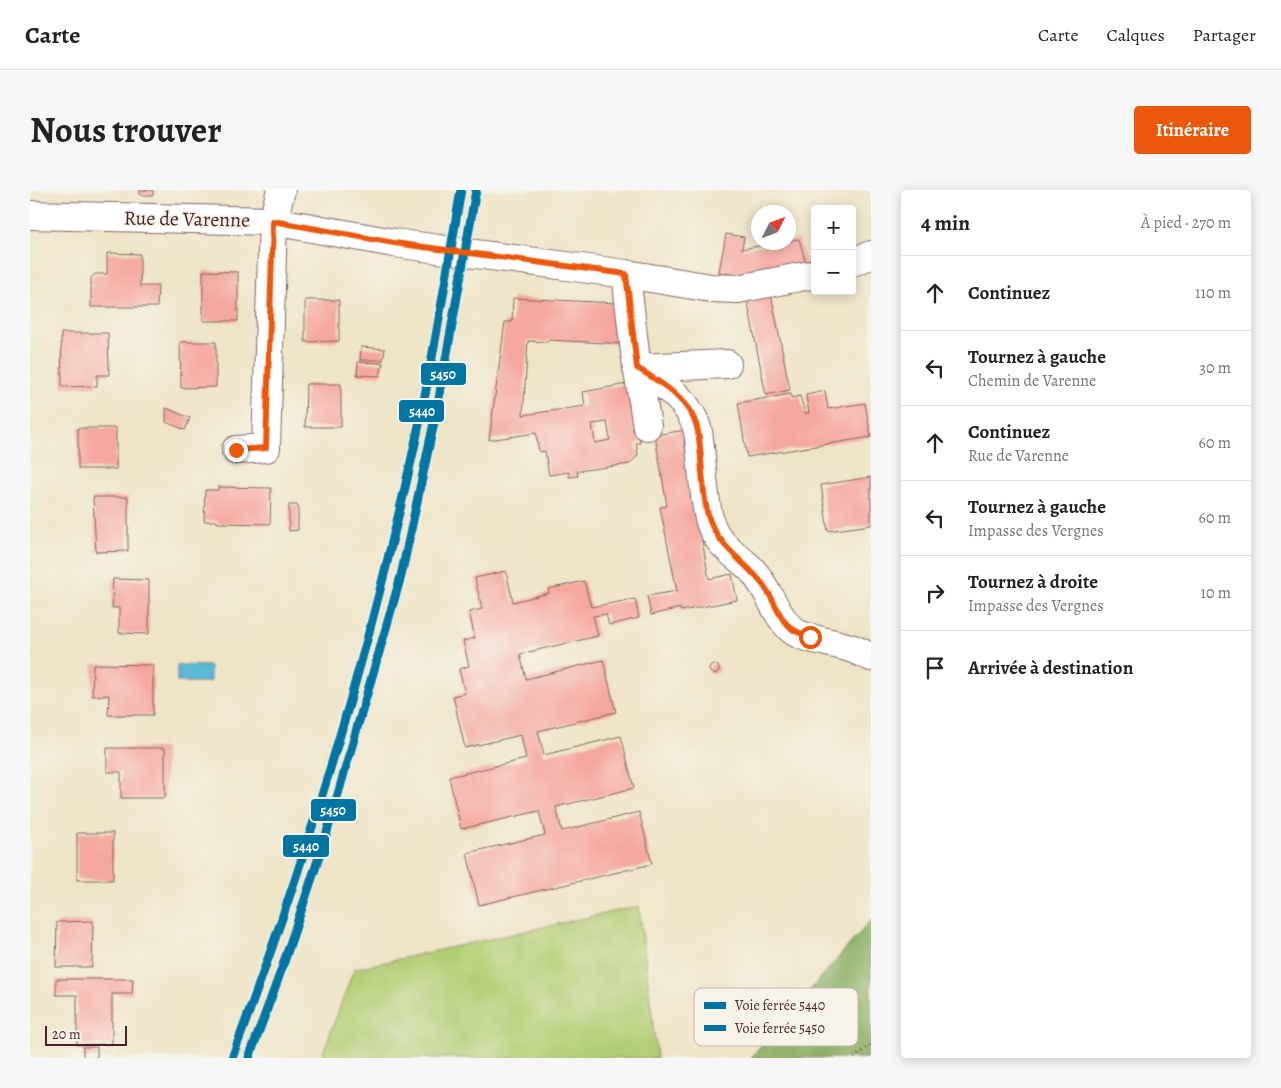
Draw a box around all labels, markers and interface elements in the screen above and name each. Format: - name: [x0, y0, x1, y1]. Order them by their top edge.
- text: Carte: [25, 19, 80, 51]
- text: Carte: [1038, 23, 1078, 47]
- text: Calques: [1106, 23, 1165, 47]
- text: Partager: [1193, 23, 1256, 47]
- text: Nous trouver: [30, 106, 222, 154]
- button: Itinéraire: [1134, 106, 1251, 154]
- street label: Rue de Varenne: [124, 204, 250, 234]
- north arrow: [751, 205, 796, 250]
- map controls: [811, 205, 856, 295]
- button: +: [811, 205, 856, 250]
- text: 4 min: [921, 209, 970, 237]
- text: À pied · 270 m: [1141, 212, 1231, 234]
- button: −: [811, 250, 856, 295]
- icon: ahead: [921, 279, 949, 307]
- text: Continuez: [968, 280, 1050, 306]
- text: 110 m: [1195, 282, 1231, 304]
- text: Tournez à gauche: [968, 344, 1106, 370]
- icon: left: [921, 354, 949, 382]
- text: 30 m: [1199, 357, 1231, 379]
- line badge: 5450: [420, 362, 467, 386]
- text: 5450: [430, 365, 456, 384]
- text: Chemin de Varenne: [968, 370, 1096, 392]
- line badge: 5440: [398, 399, 445, 423]
- text: 5440: [409, 402, 435, 421]
- text: Continuez: [968, 419, 1050, 445]
- icon: ahead: [921, 429, 949, 457]
- text: 60 m: [1199, 432, 1231, 454]
- route end: [225, 439, 248, 462]
- text: Rue de Varenne: [968, 445, 1069, 467]
- text: Tournez à gauche: [968, 494, 1106, 520]
- icon: left: [921, 504, 949, 532]
- text: 60 m: [1199, 507, 1231, 529]
- text: Impasse des Vergnes: [968, 520, 1104, 542]
- text: Tournez à droite: [968, 569, 1098, 595]
- icon: right: [921, 579, 949, 607]
- text: 10 m: [1201, 582, 1231, 604]
- text: Impasse des Vergnes: [968, 595, 1104, 617]
- route start: [799, 626, 822, 649]
- icon: arrive: [921, 654, 949, 682]
- text: Arrivée à destination: [968, 655, 1133, 681]
- line badge: 5450: [310, 798, 357, 822]
- text: 5450: [320, 801, 346, 820]
- line badge: 5440: [282, 834, 330, 858]
- text: 5440: [293, 837, 319, 856]
- legend: [694, 988, 858, 1046]
- text: Voie ferrée 5440: [734, 996, 825, 1015]
- text: Voie ferrée 5450: [734, 1019, 825, 1038]
- scale bar: [45, 1023, 128, 1046]
- text: 20 m: [52, 1025, 81, 1044]

